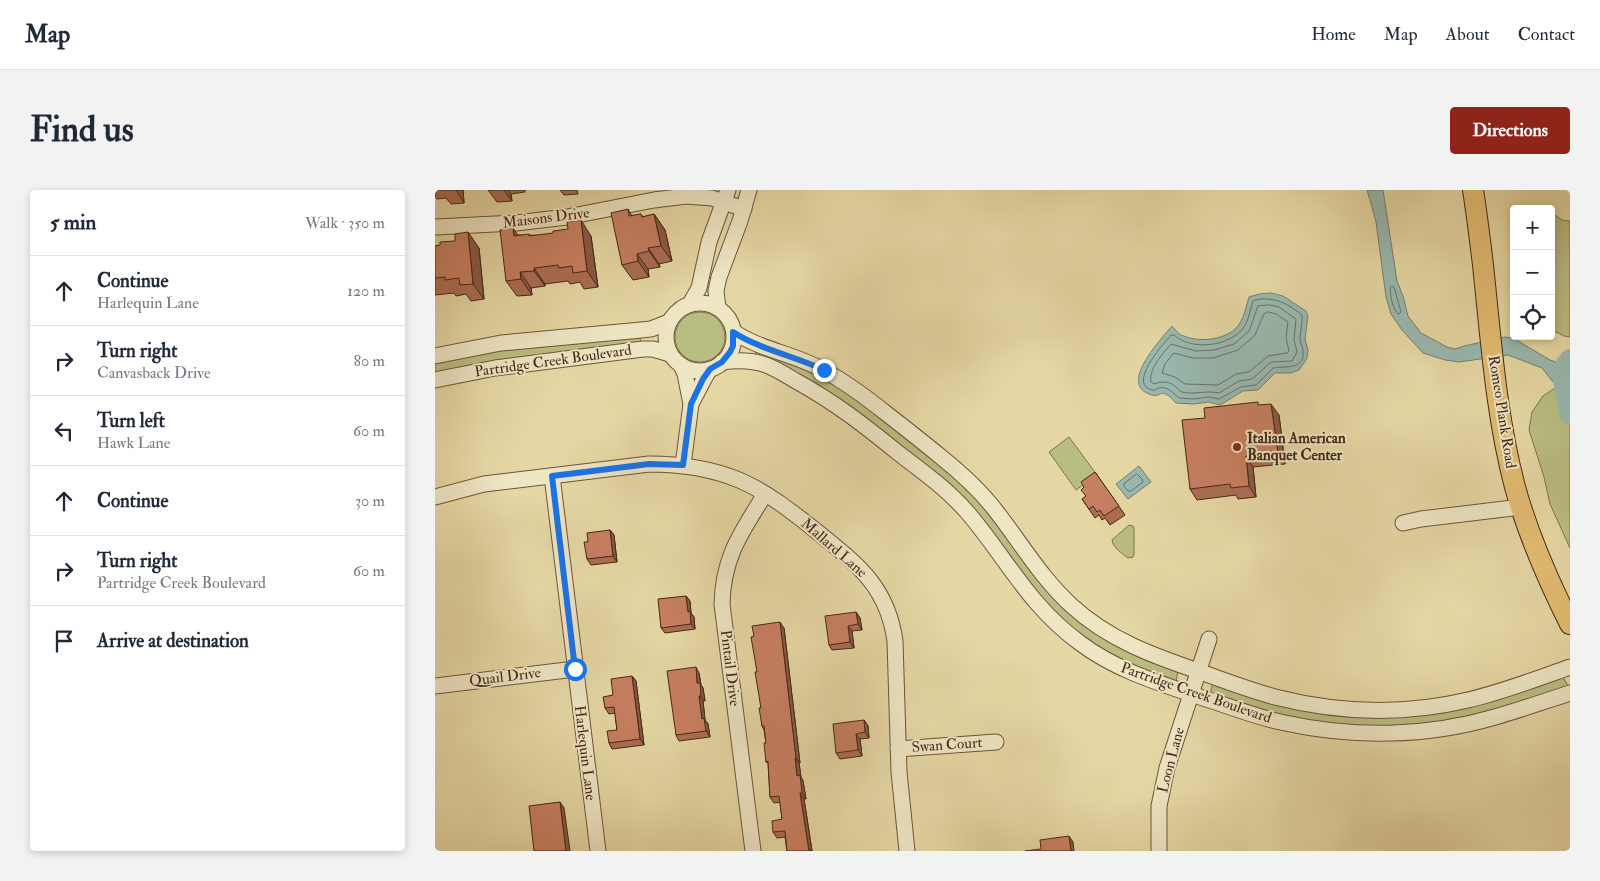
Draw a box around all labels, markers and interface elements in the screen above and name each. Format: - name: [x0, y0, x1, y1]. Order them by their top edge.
- text: Map: [25, 19, 70, 50]
- text: Home: [1311, 23, 1356, 46]
- text: Map: [1384, 23, 1418, 46]
- text: About: [1446, 23, 1490, 46]
- text: Contact: [1518, 23, 1575, 46]
- button: Directions: [1450, 107, 1570, 154]
- text: Find us: [30, 108, 134, 152]
- street label: Maisons Drive: [502, 203, 590, 233]
- map controls: [1510, 205, 1555, 340]
- button: +: [1510, 205, 1555, 250]
- text: 5 min: [50, 209, 96, 236]
- text: Walk · 350 m: [305, 213, 385, 233]
- button: −: [1510, 250, 1555, 295]
- text: Continue: [97, 269, 168, 293]
- icon: ahead: [50, 277, 78, 305]
- text: 120 m: [347, 281, 385, 301]
- text: Harlequin Lane: [97, 293, 199, 313]
- button: locate: [1510, 295, 1555, 340]
- text: Turn right: [97, 339, 177, 363]
- street label: Partridge Creek Boulevard: [473, 340, 633, 381]
- icon: right: [50, 347, 78, 375]
- text: 80 m: [354, 351, 385, 371]
- street label: Romeo Plank Road: [1484, 354, 1520, 471]
- route end: [813, 359, 836, 382]
- text: Canvasback Drive: [97, 363, 211, 383]
- text: Turn left: [97, 409, 165, 433]
- icon: left: [50, 417, 78, 445]
- text: 60 m: [353, 421, 385, 441]
- place label: Italian American Banquet Center: [1247, 429, 1346, 466]
- text: Hawk Lane: [97, 433, 171, 453]
- marker: Italian American Banquet Center: [1231, 441, 1243, 453]
- icon: ahead: [50, 487, 78, 515]
- text: Continue: [97, 489, 168, 513]
- text: 30 m: [355, 491, 385, 511]
- street label: Mallard Lane: [797, 514, 871, 582]
- text: Turn right: [97, 549, 177, 573]
- icon: right: [50, 557, 78, 585]
- text: 60 m: [353, 561, 385, 581]
- text: Partridge Creek Boulevard: [97, 573, 266, 593]
- icon: arrive: [50, 627, 78, 655]
- text: Arrive at destination: [97, 629, 249, 653]
- street label: Pintail Drive: [716, 629, 744, 707]
- route start: [564, 658, 587, 681]
- street label: Partridge Creek Boulevard: [1118, 658, 1275, 728]
- street label: Quail Drive: [468, 663, 542, 691]
- street label: Harlequin Lane: [570, 704, 600, 802]
- street label: Loon Lane: [1153, 725, 1189, 795]
- street label: Swan Court: [911, 733, 983, 757]

